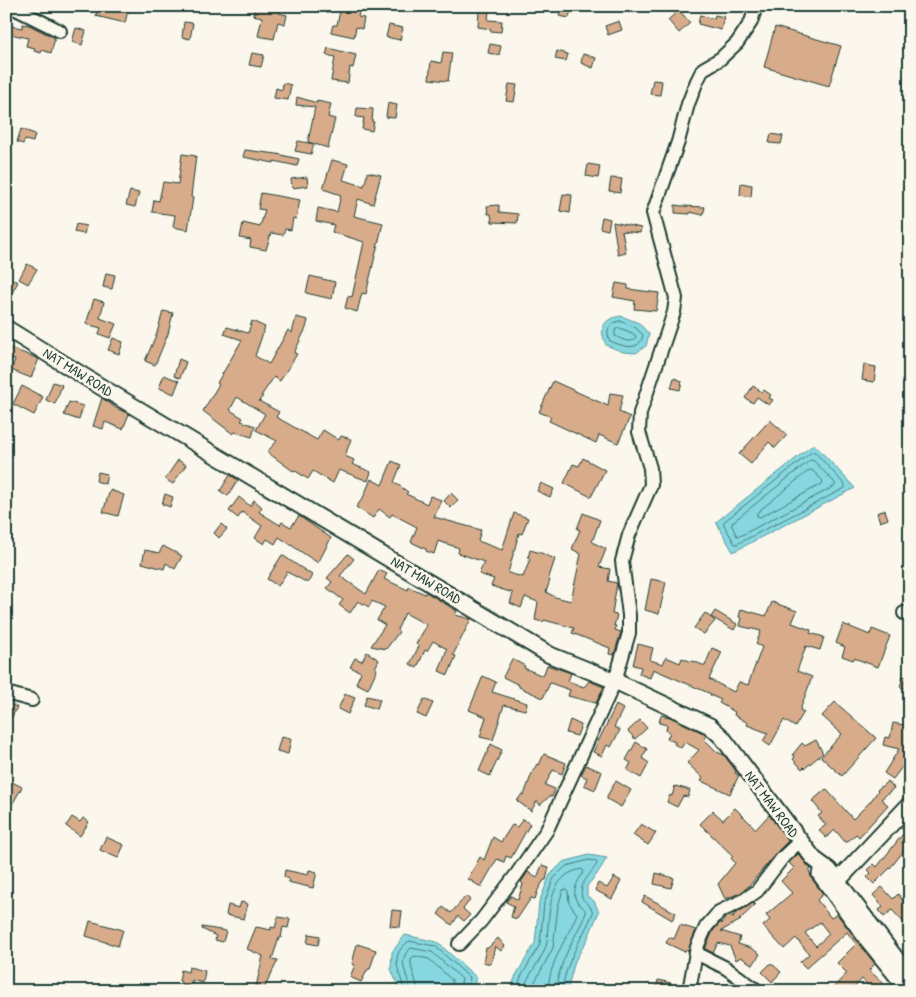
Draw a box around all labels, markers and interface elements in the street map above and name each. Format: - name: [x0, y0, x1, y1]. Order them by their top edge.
- street label: NAT MAW ROAD: [40, 343, 117, 401]
- street label: NAT MAW ROAD: [388, 551, 465, 608]
- street label: NAT MAW ROAD: [741, 767, 804, 841]

